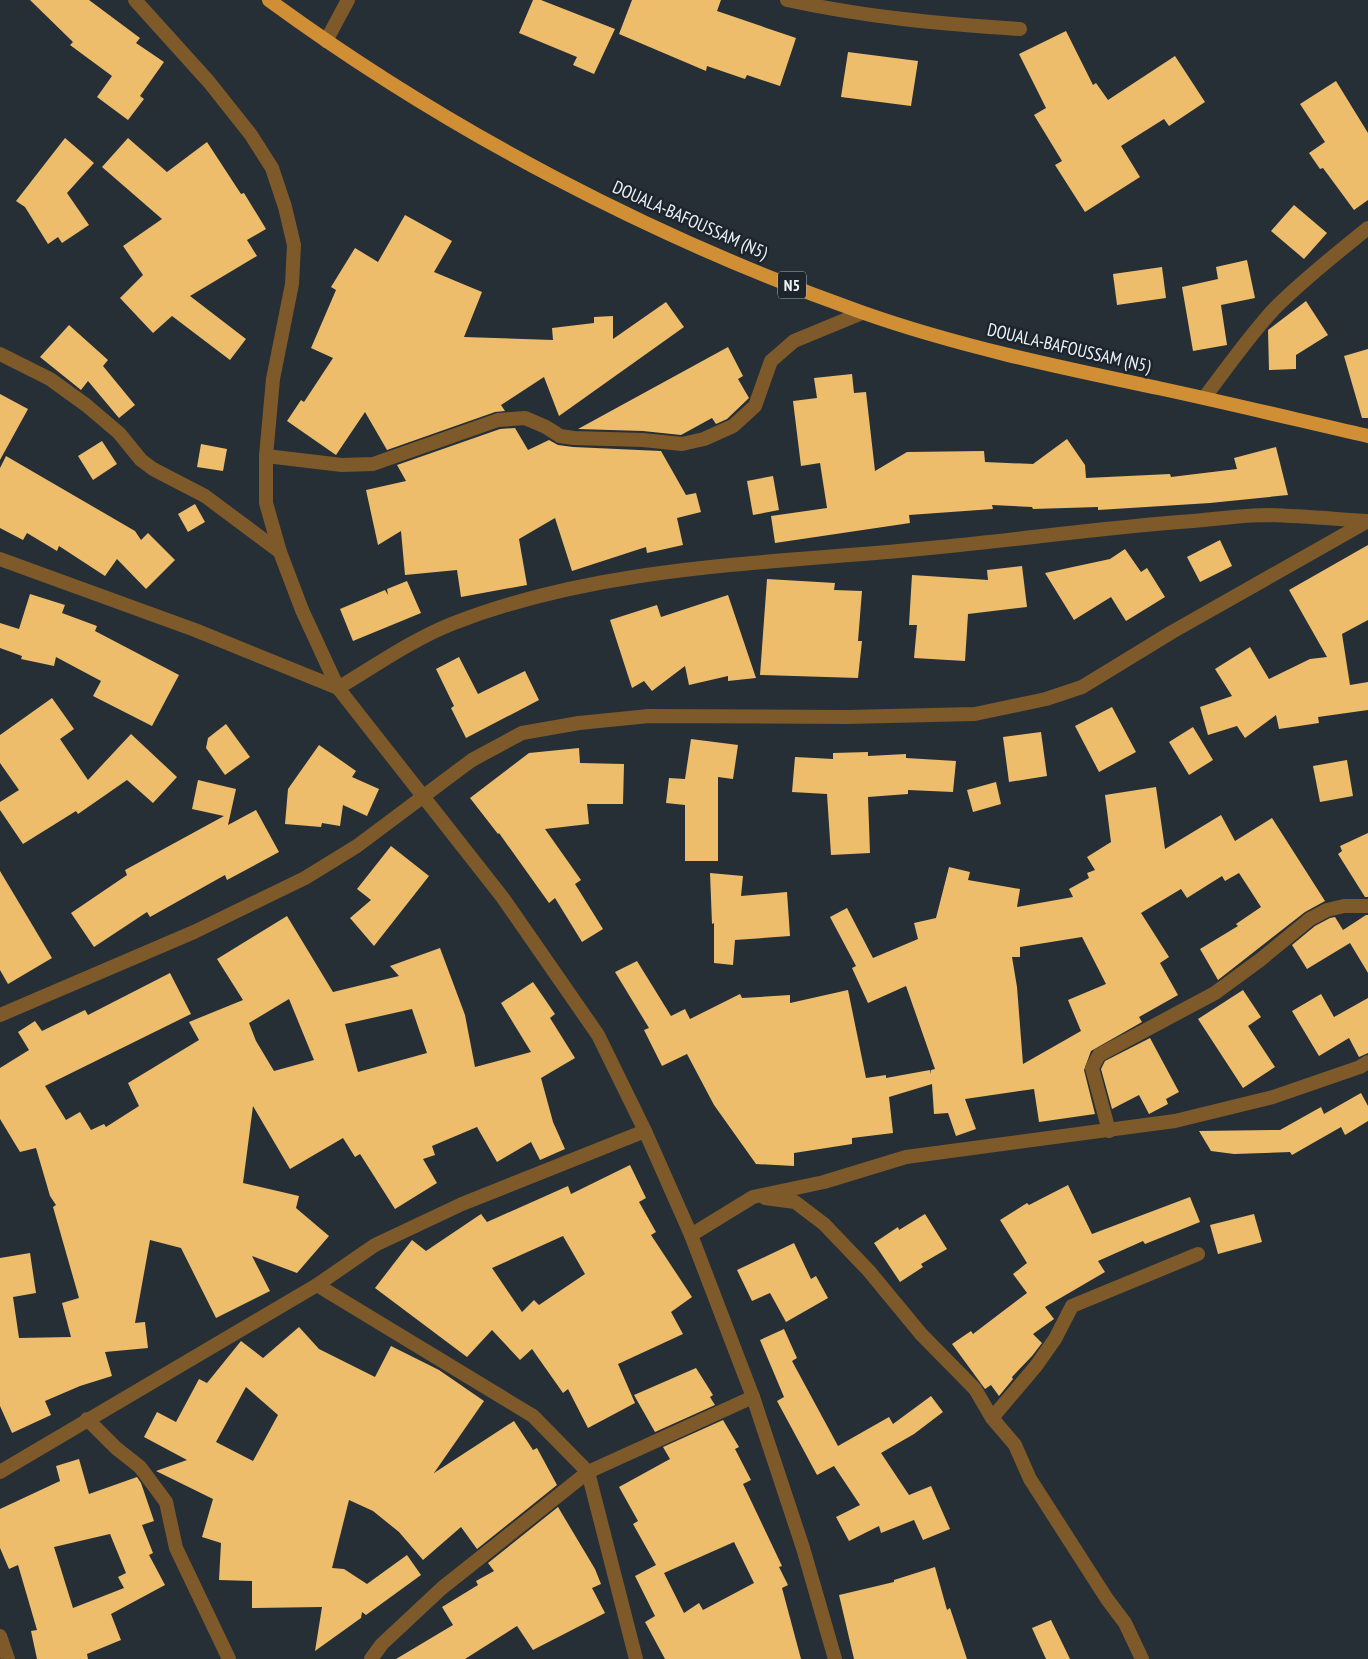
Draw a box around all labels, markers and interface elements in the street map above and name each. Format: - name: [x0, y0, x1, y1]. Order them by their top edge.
- street label: DOUALA-BAFOUSSAM (N5): [609, 175, 772, 264]
- road number: N5: [778, 272, 806, 298]
- street label: DOUALA-BAFOUSSAM (N5): [985, 318, 1154, 378]

